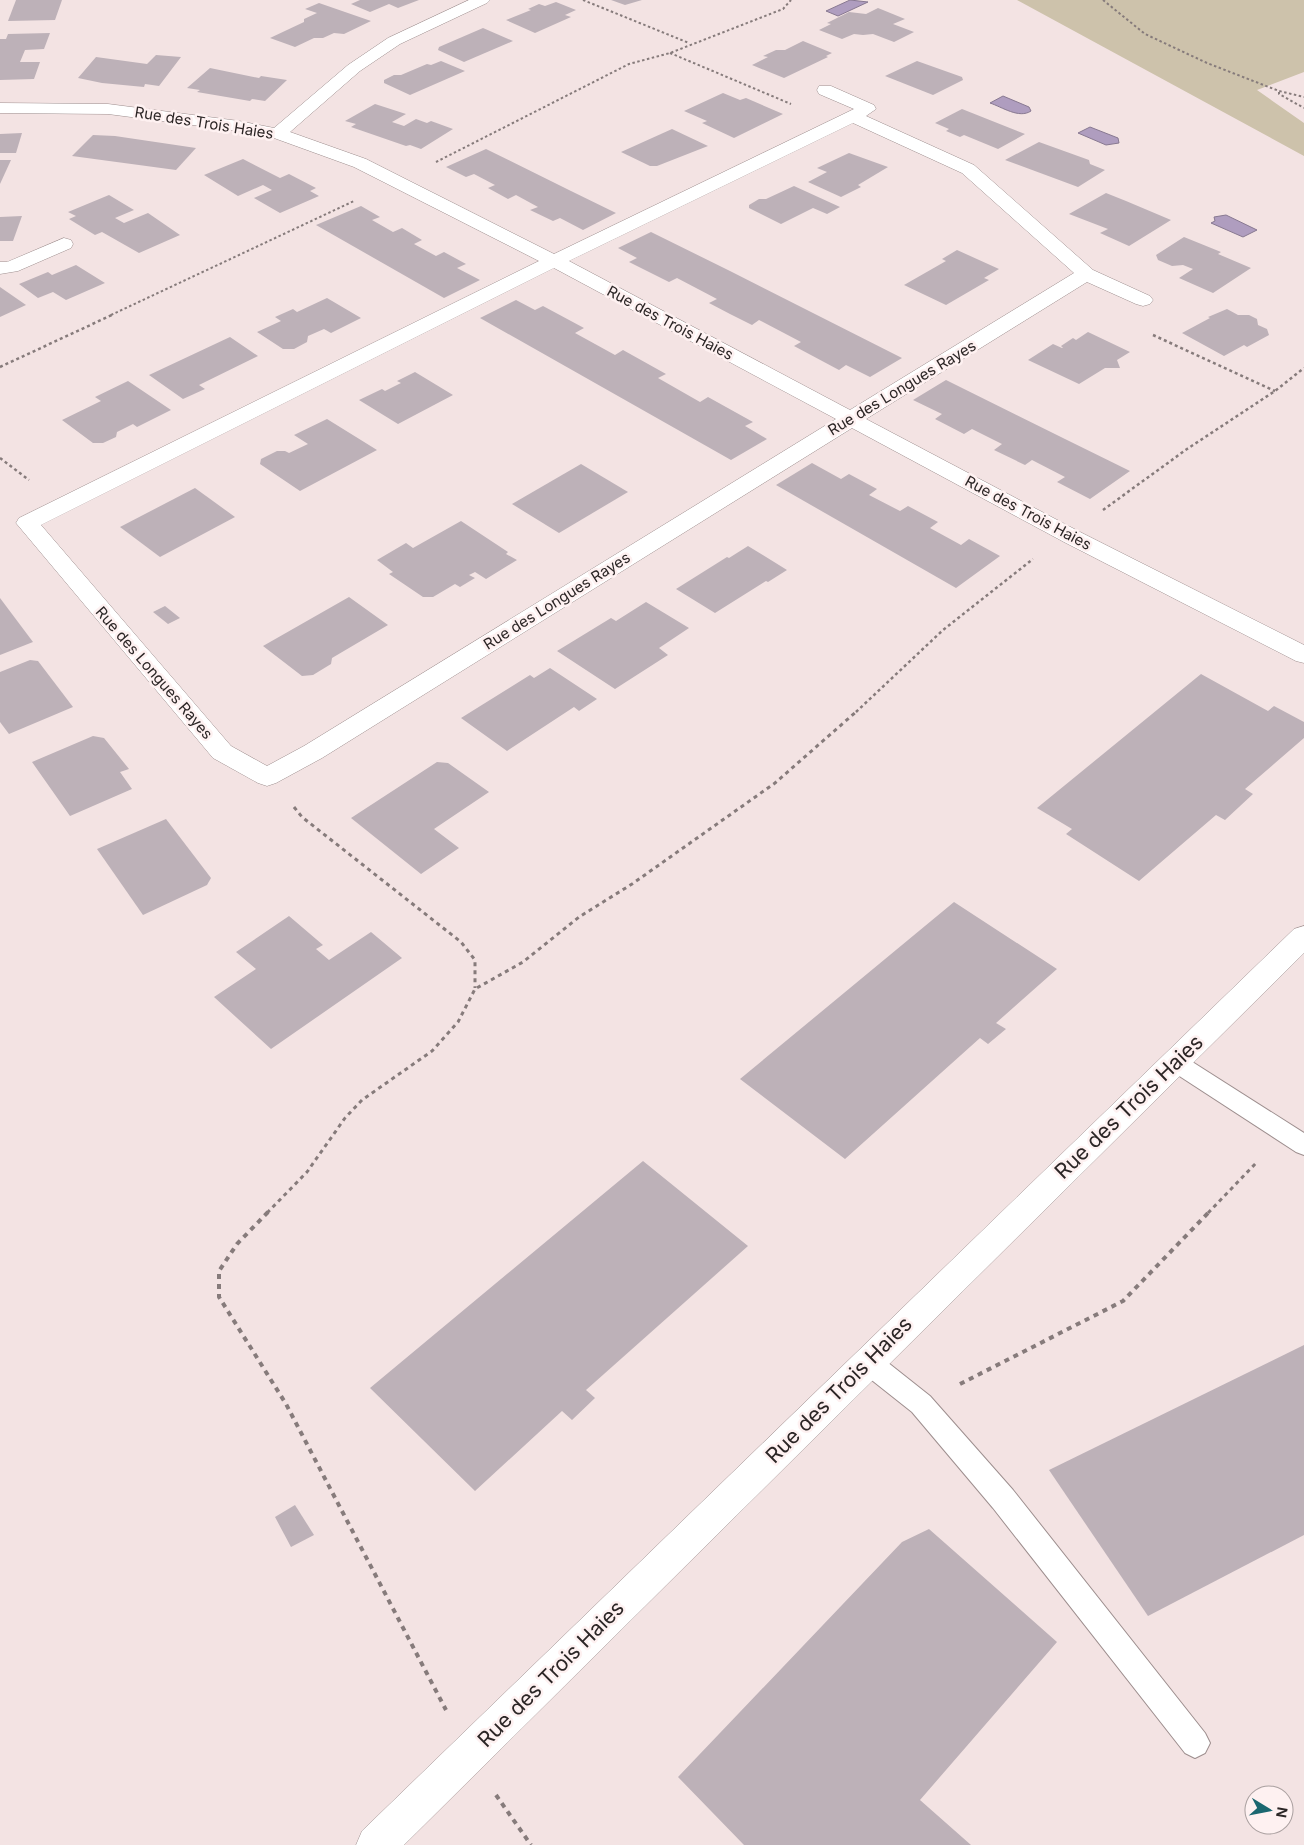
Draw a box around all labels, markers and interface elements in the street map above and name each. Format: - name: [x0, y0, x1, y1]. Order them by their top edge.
- street label: Rue des Trois Haies: [133, 102, 275, 143]
- street label: Rue des Trois Haies: [604, 281, 737, 364]
- street label: Rue des Longues Rayes: [824, 336, 979, 439]
- street label: Rue des Trois Haies: [962, 471, 1095, 554]
- street label: Rue des Longues Rayes: [480, 548, 634, 654]
- street label: Rue des Longues Rayes: [92, 603, 217, 743]
- street label: Rue des Trois Haies: [1049, 1029, 1208, 1184]
- street label: Rue des Trois Haies: [760, 1311, 917, 1468]
- street label: Rue des Trois Haies: [472, 1595, 629, 1752]
- north arrow: [1244, 1785, 1294, 1835]
- text: N: [1273, 1806, 1292, 1819]

